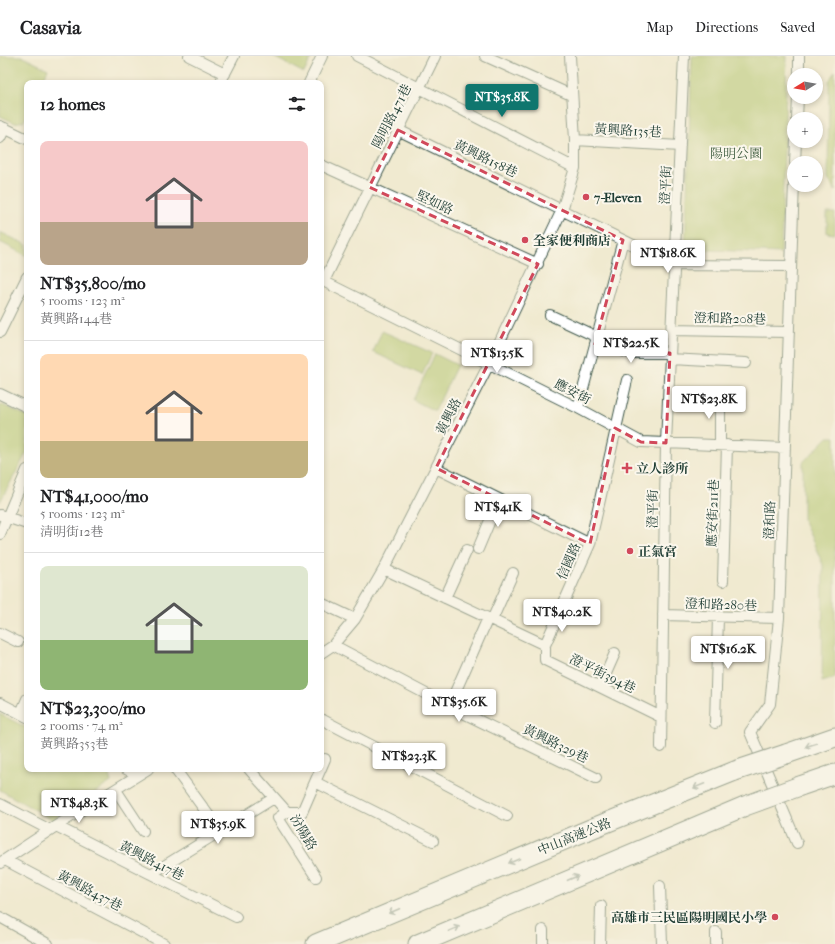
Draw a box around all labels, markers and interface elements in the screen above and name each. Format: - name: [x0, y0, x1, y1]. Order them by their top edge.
- text: Casavia: [20, 17, 81, 39]
- text: Map: [646, 19, 673, 36]
- text: Directions: [695, 19, 758, 36]
- text: Saved: [780, 19, 815, 36]
- north arrow: [787, 68, 823, 104]
- map controls: [787, 68, 823, 192]
- street label: 陽明路471巷: [369, 82, 414, 151]
- pin: NT$35.8K: [461, 84, 543, 118]
- text: NT$35.8K: [474, 89, 530, 104]
- icon: filters: [286, 93, 308, 115]
- text: 12 homes: [40, 94, 105, 114]
- button: +: [787, 112, 823, 148]
- street label: 黃興路135巷: [594, 121, 662, 140]
- street label: 黃興路158巷: [452, 137, 520, 180]
- park label: 陽明公園: [710, 146, 762, 161]
- button: −: [787, 156, 823, 192]
- street label: 澄平街: [657, 165, 674, 205]
- icon: home: [138, 167, 210, 239]
- street label: 堅如路: [414, 187, 456, 217]
- place label: 7-Eleven: [593, 190, 642, 205]
- marker: 7-Eleven: [581, 192, 591, 202]
- place label: 全家便利商店: [533, 233, 611, 248]
- marker: 全家便利商店: [520, 235, 530, 245]
- pin: NT$18.6K: [627, 240, 709, 274]
- text: NT$18.6K: [640, 245, 696, 260]
- text: NT$35,800/mo: [40, 273, 146, 293]
- text: 5 rooms · 123 m²: [40, 293, 125, 308]
- street label: 澄和路208巷: [694, 310, 766, 327]
- text: 黃興路144巷: [40, 311, 112, 326]
- pin: NT$22.5K: [590, 330, 672, 364]
- text: NT$22.5K: [603, 335, 659, 350]
- pin: NT$13.5K: [456, 340, 538, 374]
- text: NT$13.5K: [471, 345, 523, 360]
- street label: 應安街: [552, 376, 594, 407]
- icon: home: [138, 380, 210, 452]
- pin: NT$23.8K: [668, 386, 750, 420]
- text: NT$23.8K: [681, 391, 737, 406]
- street label: 黃興路: [433, 395, 464, 437]
- place label: 立人診所: [636, 461, 689, 476]
- marker: 立人診所: [621, 462, 633, 474]
- street label: 應安街211巷: [704, 479, 721, 547]
- text: NT$41,000/mo: [40, 486, 148, 506]
- street label: 澄平街: [645, 489, 660, 529]
- pin: NT$41K: [465, 494, 531, 528]
- text: NT$41K: [474, 499, 522, 514]
- street label: 澄和路: [761, 500, 778, 540]
- text: 5 rooms · 123 m²: [40, 506, 125, 521]
- text: 清明街12巷: [40, 524, 103, 539]
- street label: 信國路: [554, 540, 583, 582]
- place label: 正氣宮: [638, 544, 677, 559]
- marker: 正氣宮: [625, 546, 635, 556]
- icon: home: [138, 592, 210, 664]
- street label: 澄和路280巷: [685, 596, 757, 613]
- pin: NT$40.2K: [521, 599, 603, 633]
- text: NT$40.2K: [532, 604, 592, 619]
- pin: NT$16.2K: [687, 636, 769, 670]
- text: NT$16.2K: [700, 641, 756, 656]
- street label: 澄平街394巷: [567, 651, 638, 696]
- pin: NT$35.6K: [418, 689, 500, 723]
- text: NT$35.6K: [431, 694, 487, 709]
- text: NT$23,300/mo: [40, 698, 145, 718]
- text: 2 rooms · 74 m²: [40, 718, 123, 733]
- street label: 黃興路329巷: [521, 721, 591, 766]
- text: 黃興路353巷: [40, 736, 108, 751]
- one-way arrow: [805, 742, 817, 750]
- pin: NT$23.3K: [368, 743, 450, 777]
- text: NT$23.3K: [381, 748, 437, 763]
- one-way arrow: [694, 782, 706, 790]
- pin: NT$48.3K: [38, 790, 120, 824]
- text: NT$48.3K: [50, 795, 108, 810]
- pin: NT$35.9K: [177, 811, 259, 845]
- street label: 汾陽路: [287, 812, 320, 853]
- street label: 中山高速公路: [535, 815, 613, 858]
- text: NT$35.9K: [190, 816, 246, 831]
- street label: 黃興路417巷: [117, 838, 187, 883]
- one-way arrow: [508, 857, 520, 865]
- street label: 黃興路437巷: [55, 867, 125, 914]
- one-way arrow: [567, 874, 579, 881]
- one-way arrow: [388, 908, 400, 915]
- place label: 高雄市三民區陽明國民小學: [611, 910, 768, 925]
- marker: 高雄市三民區陽明國民小學: [770, 912, 780, 922]
- one-way arrow: [447, 925, 459, 932]

